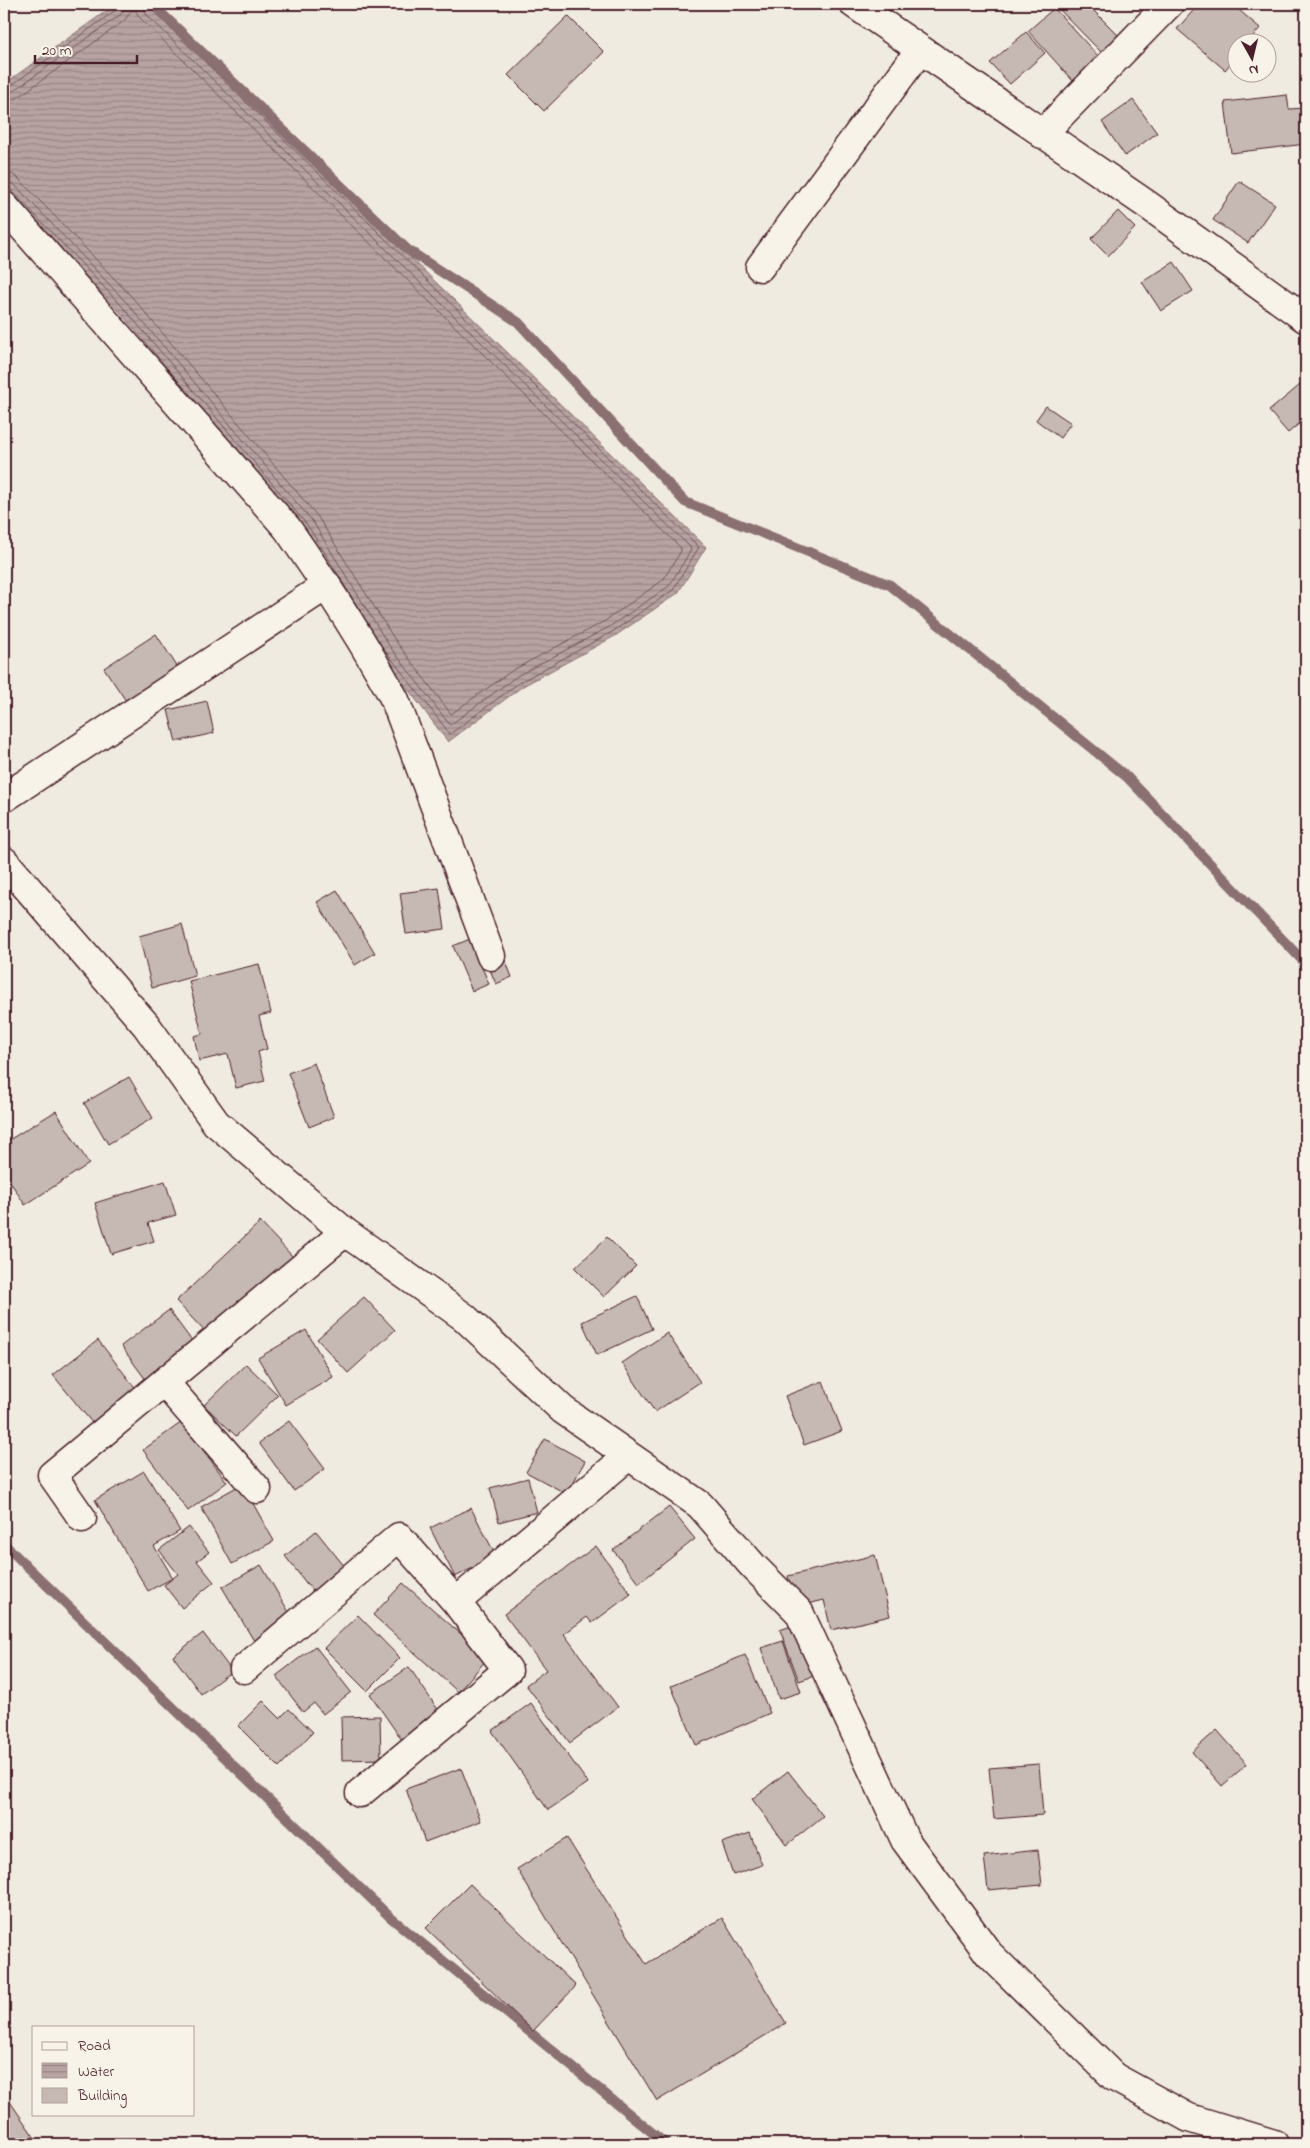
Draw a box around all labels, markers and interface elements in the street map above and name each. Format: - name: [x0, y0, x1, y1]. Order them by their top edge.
- scale bar: [35, 32, 138, 64]
- north arrow: [1228, 32, 1278, 82]
- text: 20 m: [42, 40, 72, 62]
- text: N: [1247, 58, 1260, 80]
- legend: [32, 2026, 195, 2116]
- text: Road: [78, 2035, 111, 2057]
- text: Water: [78, 2061, 114, 2083]
- text: Building: [77, 2085, 127, 2108]

